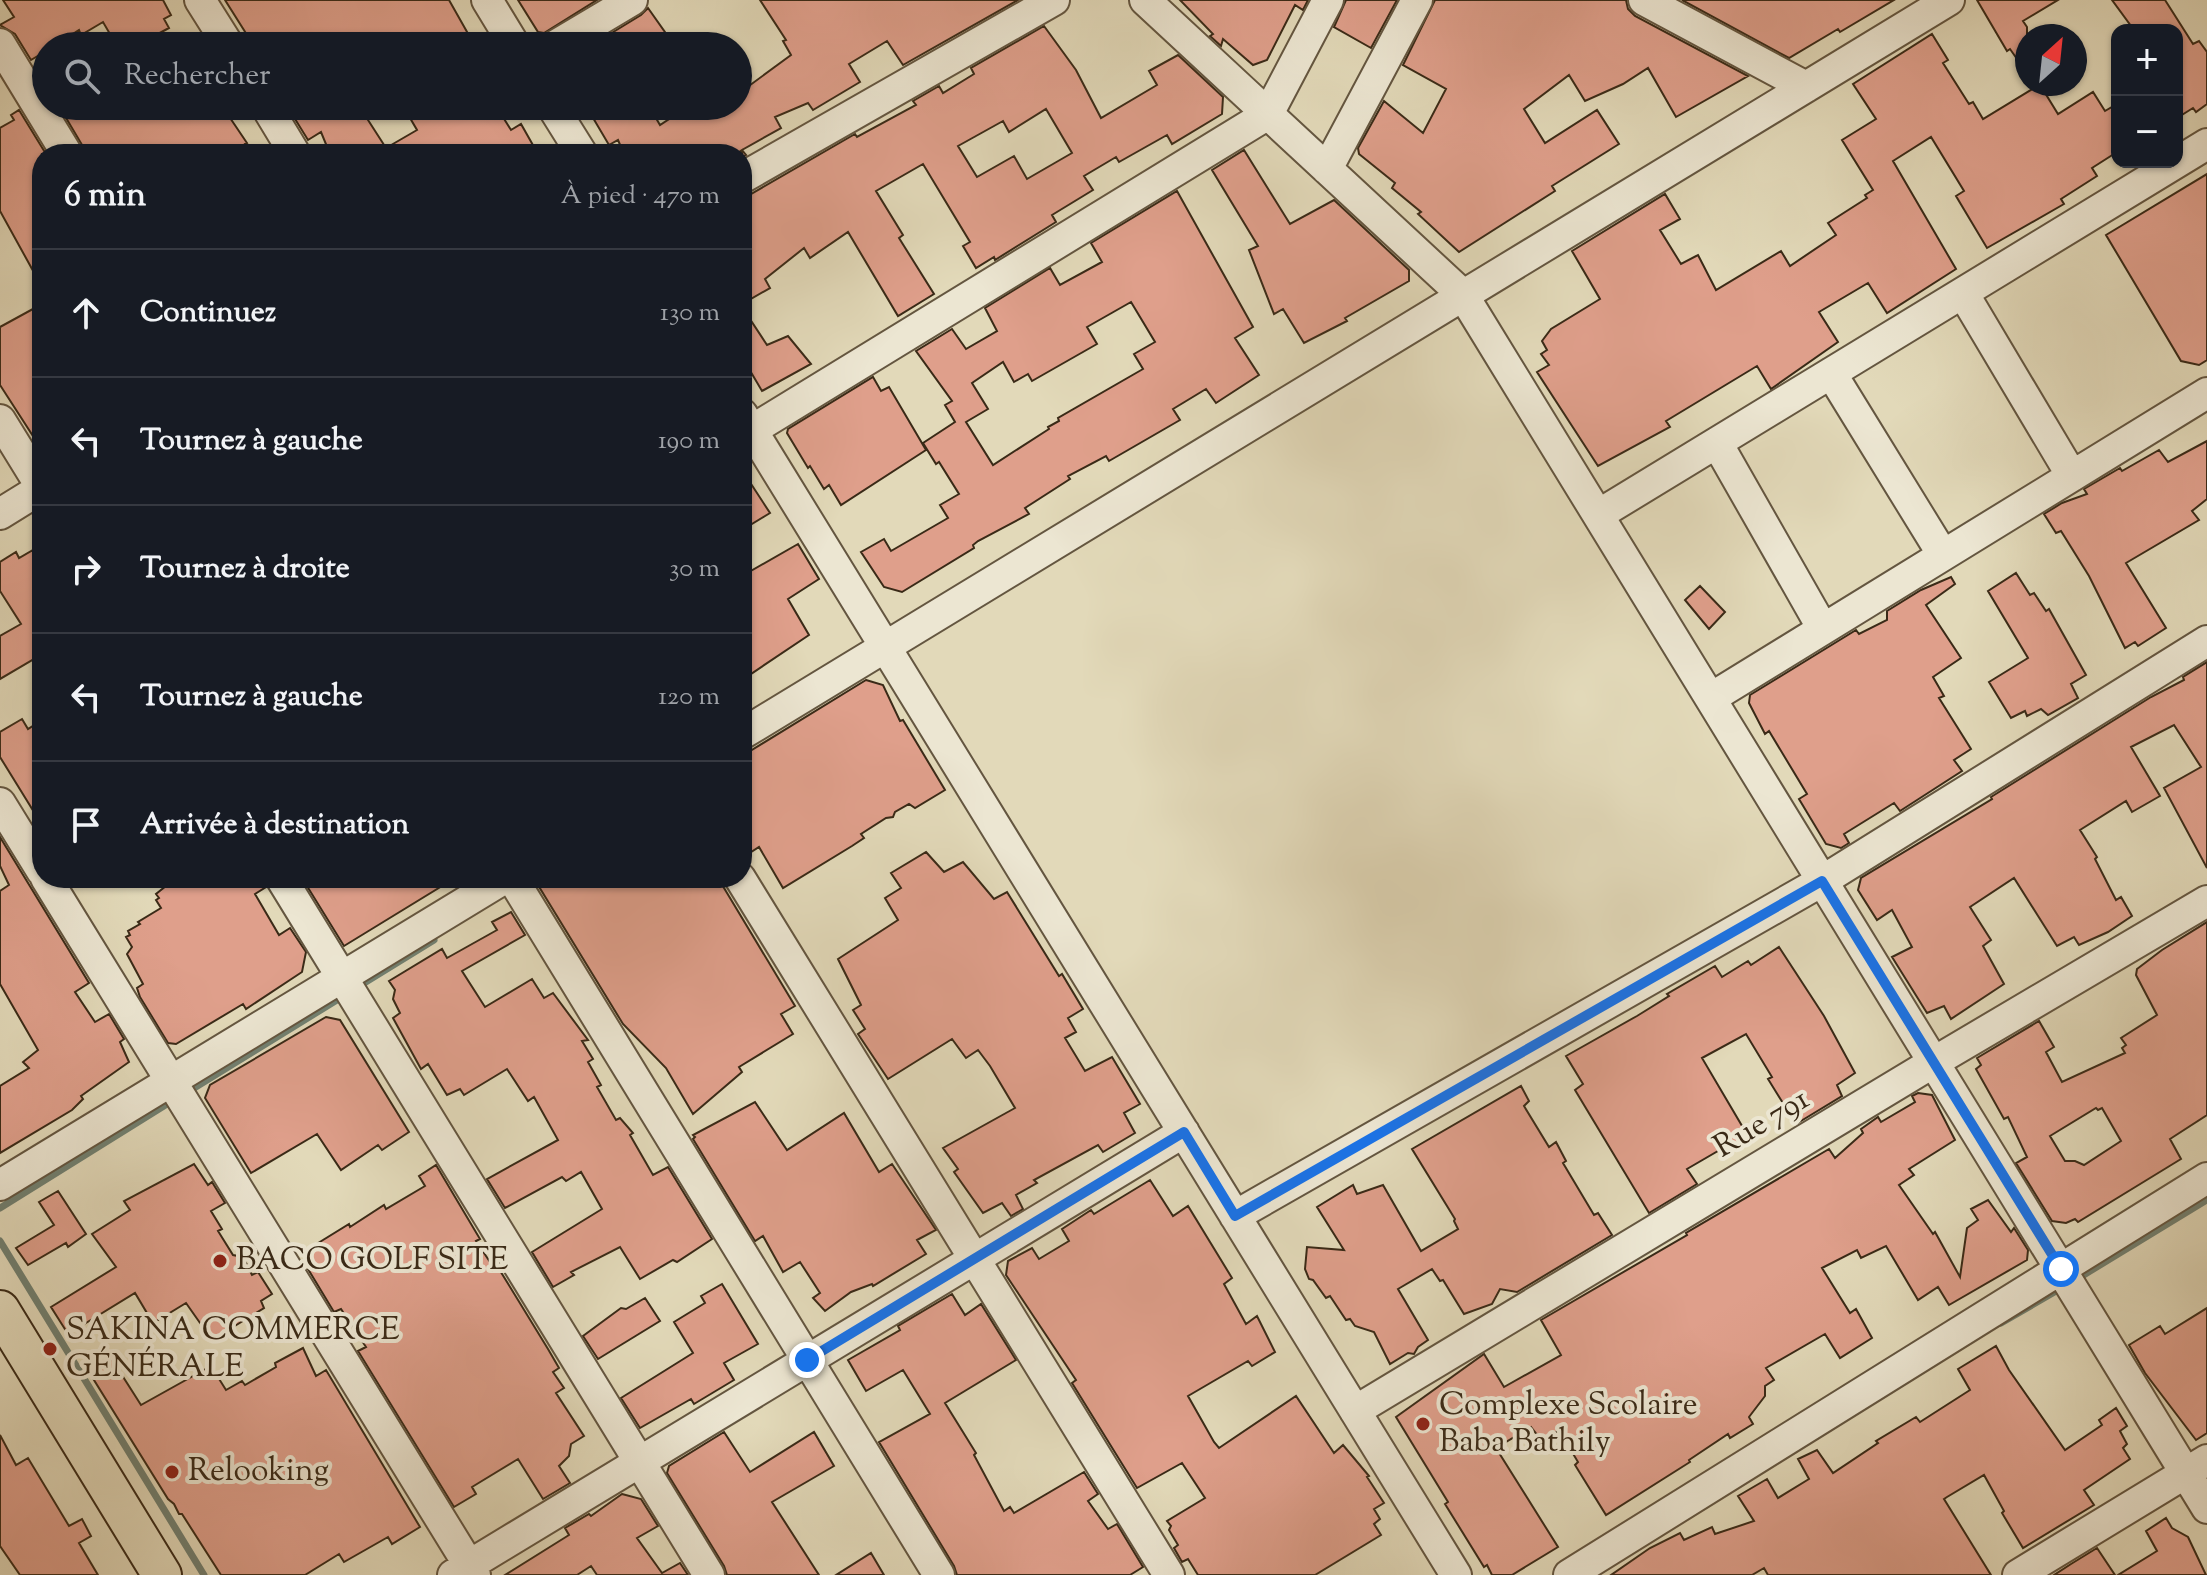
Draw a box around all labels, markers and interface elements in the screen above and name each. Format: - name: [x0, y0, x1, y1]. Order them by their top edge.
- north arrow: [2015, 24, 2087, 96]
- map controls: [2111, 24, 2183, 168]
- button: +: [2111, 24, 2183, 96]
- search box: [32, 32, 752, 120]
- icon: search: [60, 54, 104, 98]
- text: Rechercher: [124, 55, 271, 98]
- button: −: [2111, 96, 2183, 168]
- text: 6 min: [64, 172, 146, 221]
- text: À pied · 470 m: [561, 178, 720, 215]
- icon: ahead: [64, 291, 108, 335]
- text: Continuez: [140, 292, 276, 335]
- text: 130 m: [660, 295, 720, 332]
- icon: left: [64, 419, 108, 463]
- text: Tournez à gauche: [140, 420, 363, 463]
- text: 190 m: [658, 423, 720, 460]
- icon: right: [64, 547, 108, 591]
- text: Tournez à droite: [140, 548, 350, 591]
- text: 30 m: [669, 551, 720, 588]
- icon: left: [64, 675, 108, 719]
- text: Tournez à gauche: [140, 676, 363, 719]
- text: 120 m: [658, 679, 720, 716]
- icon: arrive: [64, 803, 108, 847]
- text: Arrivée à destination: [140, 804, 409, 847]
- street label: Rue 791: [1706, 1077, 1819, 1171]
- place label: BACO GOLF SITE: [236, 1238, 508, 1284]
- route start: [2043, 1251, 2079, 1287]
- marker: BACO GOLF SITE: [211, 1252, 229, 1270]
- place label: SAKINA COMMERCE GÉNÉRALE: [66, 1308, 400, 1391]
- marker: SAKINA COMMERCE GÉNÉRALE: [41, 1340, 59, 1358]
- route end: [789, 1342, 825, 1378]
- place label: Complexe Scolaire Baba Bathily: [1439, 1383, 1698, 1466]
- marker: Complexe Scolaire Baba Bathily: [1414, 1415, 1432, 1433]
- place label: Relooking: [188, 1449, 329, 1495]
- marker: Relooking: [163, 1463, 181, 1481]

